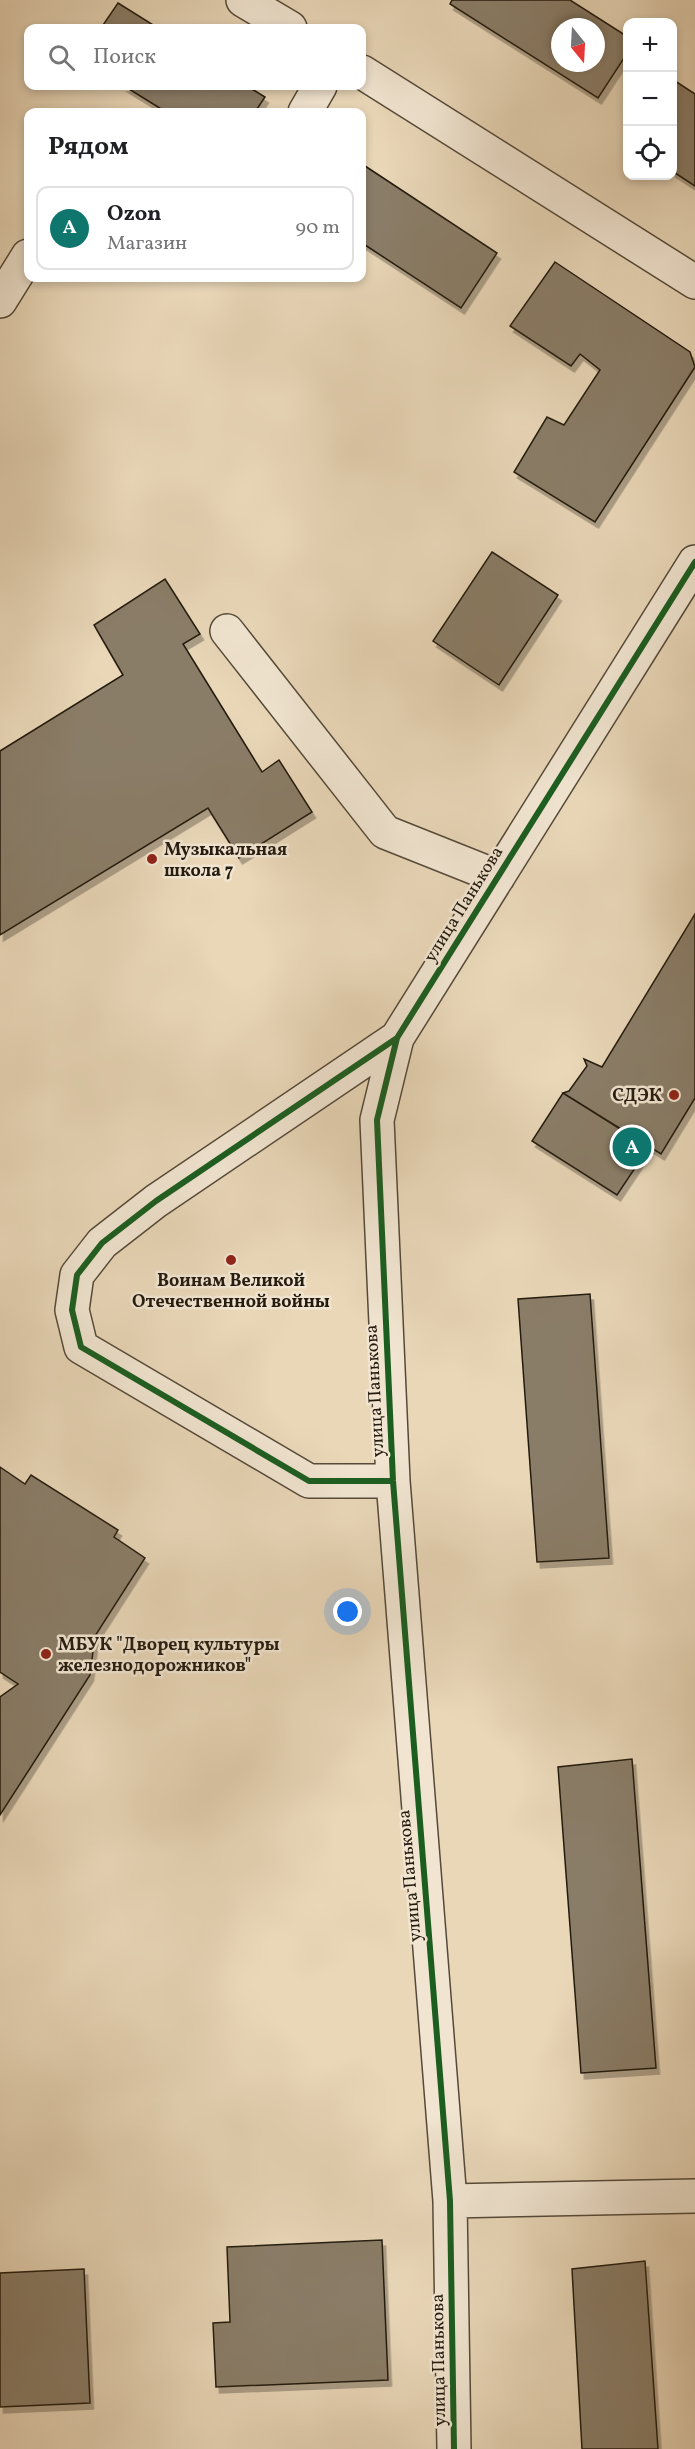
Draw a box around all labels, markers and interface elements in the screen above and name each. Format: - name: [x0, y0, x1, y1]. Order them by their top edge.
- north arrow: [551, 18, 605, 72]
- map controls: [623, 18, 677, 180]
- button: +: [623, 18, 677, 72]
- search box: [24, 24, 366, 90]
- icon: search: [45, 41, 78, 74]
- text: Поиск: [93, 42, 156, 73]
- button: −: [623, 72, 677, 126]
- button: locate: [623, 126, 677, 180]
- text: Рядом: [48, 129, 128, 165]
- text: Ozon: [107, 199, 162, 230]
- text: A: [62, 214, 77, 242]
- text: 90 m: [296, 214, 340, 242]
- text: Магазин: [107, 230, 187, 258]
- place label: Музыкальная школа 7: [164, 838, 287, 884]
- street label: улица Панькова: [419, 842, 510, 968]
- marker: Музыкальная школа 7: [145, 852, 159, 866]
- place label: СДЭК: [612, 1084, 662, 1109]
- marker: СДЭК: [667, 1088, 681, 1102]
- pin: A: [612, 1124, 652, 1170]
- marker: Воинам Великой Отечественной войны: [224, 1253, 238, 1267]
- place label: Воинам Великой Отечественной войны: [132, 1269, 330, 1315]
- street label: улица Панькова: [360, 1324, 391, 1458]
- your location: [333, 1597, 362, 1626]
- place label: МБУК "Дворец культуры железнодорожников": [58, 1633, 279, 1679]
- marker: МБУК "Дворец культуры железнодорожников": [39, 1647, 53, 1661]
- street label: улица Панькова: [392, 1809, 429, 1943]
- street label: улица Панькова: [426, 2293, 453, 2427]

